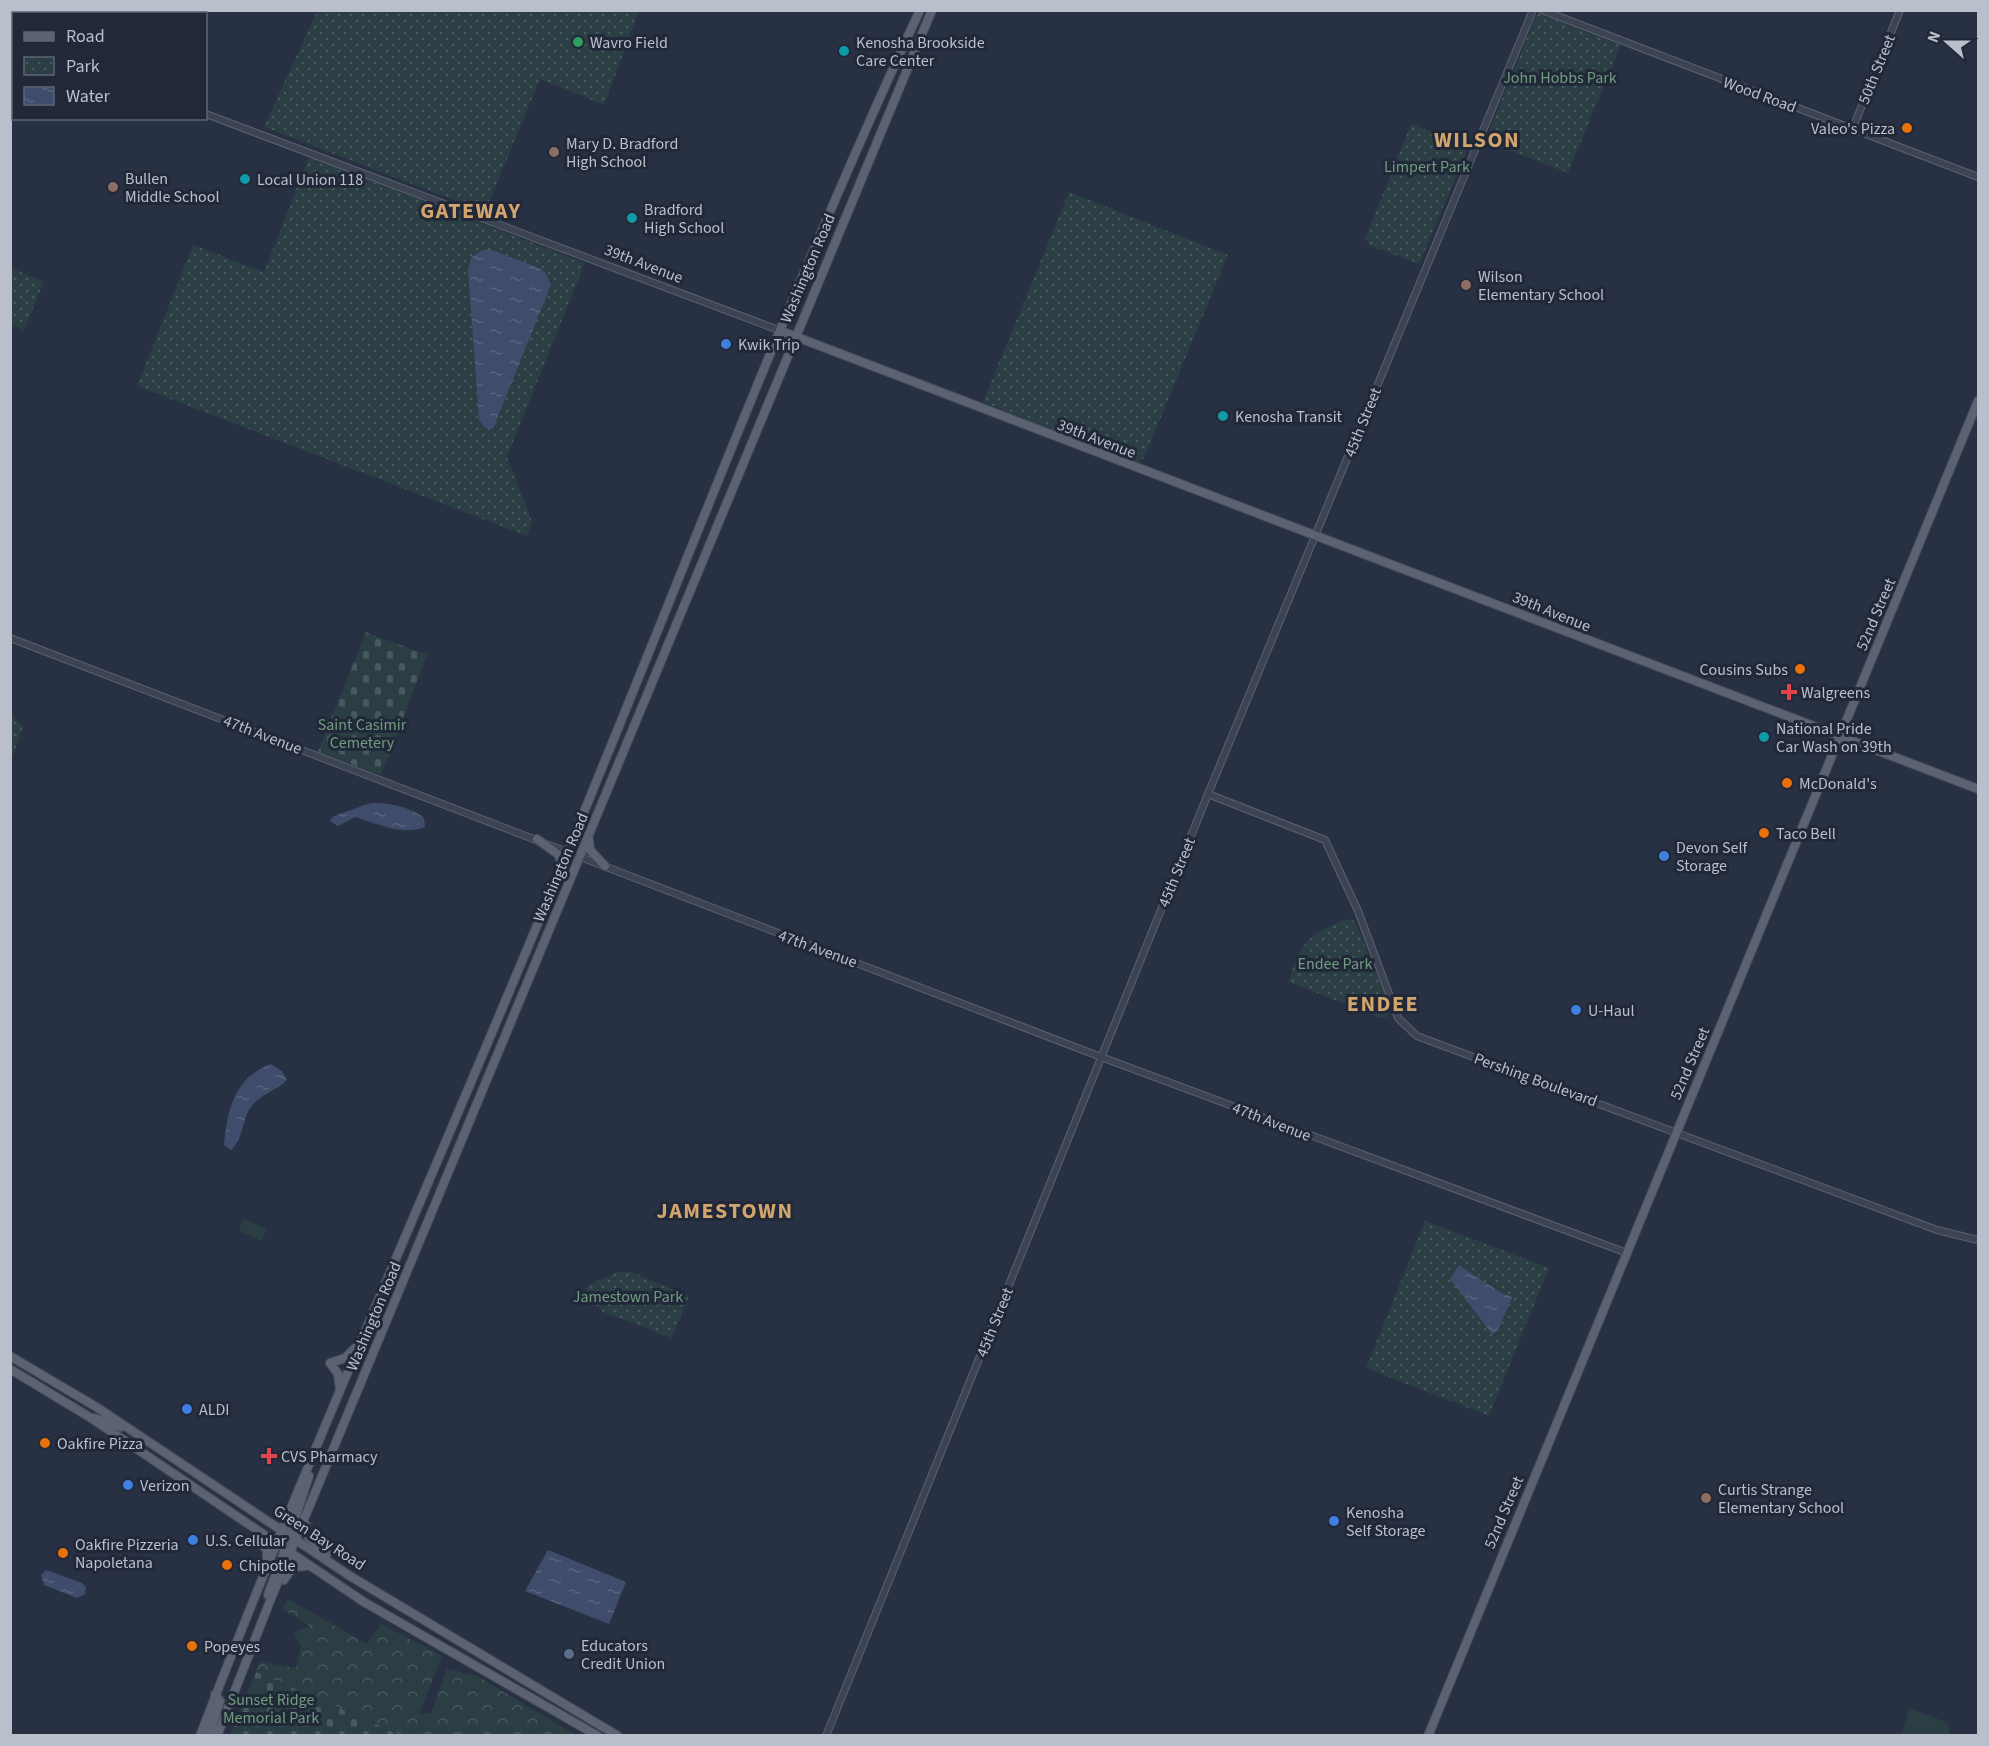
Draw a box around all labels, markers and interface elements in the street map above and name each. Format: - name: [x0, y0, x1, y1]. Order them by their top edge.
- legend: [12, 12, 207, 120]
- north arrow: [1917, 12, 1977, 72]
- text: Road: [66, 24, 105, 49]
- text: N: [1922, 28, 1946, 46]
- street label: 50th Street: [1853, 31, 1901, 107]
- place label: Wavro Field: [590, 32, 668, 54]
- place label: Kenosha Brookside Care Center: [856, 32, 985, 72]
- marker: Wavro Field: [571, 35, 585, 49]
- marker: Kenosha Brookside Care Center: [837, 44, 851, 58]
- text: Park: [66, 54, 100, 79]
- park label: John Hobbs Park: [1503, 67, 1617, 89]
- street label: Wood Road: [1720, 72, 1799, 118]
- text: Water: [66, 84, 110, 109]
- place label: Valeo's Pizza: [1811, 118, 1895, 140]
- marker: Valeo's Pizza: [1900, 121, 1914, 135]
- district label: WILSON: [1434, 124, 1520, 156]
- place label: Mary D. Bradford High School: [566, 133, 678, 173]
- marker: Mary D. Bradford High School: [547, 145, 561, 159]
- park label: Limpert Park: [1384, 156, 1470, 178]
- place label: Bullen Middle School: [125, 168, 220, 208]
- place label: Local Union 118: [257, 169, 363, 191]
- marker: Local Union 118: [238, 172, 252, 186]
- marker: Bullen Middle School: [106, 180, 120, 194]
- district label: GATEWAY: [420, 195, 522, 227]
- place label: Bradford High School: [644, 199, 724, 239]
- street label: Washington Road: [775, 210, 841, 326]
- marker: Bradford High School: [625, 211, 639, 225]
- street label: 39th Avenue: [601, 239, 686, 289]
- place label: Wilson Elementary School: [1478, 266, 1604, 306]
- marker: Wilson Elementary School: [1459, 278, 1473, 292]
- place label: Kwik Trip: [738, 334, 800, 356]
- marker: Kwik Trip: [719, 337, 733, 351]
- street label: 45th Street: [1339, 384, 1387, 460]
- place label: Kenosha Transit: [1235, 406, 1343, 428]
- marker: Kenosha Transit: [1216, 409, 1230, 423]
- street label: 39th Avenue: [1054, 414, 1139, 464]
- street label: 52nd Street: [1851, 574, 1901, 654]
- street label: 39th Avenue: [1509, 586, 1594, 638]
- place label: Cousins Subs: [1699, 659, 1788, 681]
- marker: Cousins Subs: [1793, 662, 1807, 676]
- place label: Walgreens: [1801, 682, 1871, 704]
- marker: Walgreens: [1782, 685, 1796, 699]
- street label: 47th Avenue: [220, 710, 305, 760]
- park label: Saint Casimir Cemetery: [318, 714, 407, 754]
- place label: National Pride Car Wash on 39th: [1776, 718, 1892, 758]
- marker: National Pride Car Wash on 39th: [1757, 730, 1771, 744]
- place label: McDonald's: [1799, 773, 1877, 795]
- marker: McDonald's: [1780, 776, 1794, 790]
- street label: Washington Road: [528, 809, 594, 925]
- place label: Taco Bell: [1776, 823, 1836, 845]
- marker: Taco Bell: [1757, 826, 1771, 840]
- street label: 45th Street: [1153, 834, 1201, 910]
- place label: Devon Self Storage: [1676, 837, 1748, 877]
- marker: Devon Self Storage: [1657, 849, 1671, 863]
- street label: 47th Avenue: [775, 924, 860, 973]
- park label: Endee Park: [1297, 953, 1373, 975]
- district label: ENDEE: [1347, 988, 1419, 1020]
- place label: U-Haul: [1588, 1000, 1635, 1022]
- marker: U-Haul: [1569, 1003, 1583, 1017]
- street label: 52nd Street: [1665, 1023, 1715, 1103]
- street label: Pershing Boulevard: [1471, 1047, 1600, 1112]
- street label: 47th Avenue: [1229, 1097, 1314, 1147]
- district label: JAMESTOWN: [656, 1195, 794, 1227]
- street label: Washington Road: [341, 1258, 407, 1374]
- street label: 45th Street: [971, 1284, 1019, 1360]
- park label: Jamestown Park: [573, 1286, 683, 1308]
- place label: ALDI: [199, 1399, 230, 1421]
- marker: ALDI: [180, 1402, 194, 1416]
- place label: Oakfire Pizza: [57, 1433, 143, 1455]
- marker: Oakfire Pizza: [38, 1436, 52, 1450]
- place label: CVS Pharmacy: [281, 1446, 378, 1468]
- marker: CVS Pharmacy: [262, 1449, 276, 1463]
- street label: 52nd Street: [1479, 1472, 1529, 1552]
- place label: Verizon: [140, 1475, 190, 1497]
- marker: Verizon: [121, 1478, 135, 1492]
- place label: Curtis Strange Elementary School: [1718, 1479, 1844, 1519]
- marker: Curtis Strange Elementary School: [1699, 1491, 1713, 1505]
- street label: Green Bay Road: [269, 1500, 370, 1576]
- place label: Kenosha Self Storage: [1346, 1502, 1426, 1542]
- marker: Kenosha Self Storage: [1327, 1514, 1341, 1528]
- place label: U.S. Cellular: [205, 1530, 287, 1552]
- marker: U.S. Cellular: [186, 1533, 200, 1547]
- place label: Oakfire Pizzeria Napoletana: [75, 1534, 179, 1574]
- marker: Oakfire Pizzeria Napoletana: [56, 1546, 70, 1560]
- place label: Chipotle: [239, 1555, 296, 1577]
- marker: Chipotle: [220, 1558, 234, 1572]
- place label: Educators Credit Union: [581, 1635, 665, 1675]
- place label: Popeyes: [204, 1636, 261, 1658]
- marker: Popeyes: [185, 1639, 199, 1653]
- marker: Educators Credit Union: [562, 1647, 576, 1661]
- park label: Sunset Ridge Memorial Park: [223, 1689, 319, 1729]

